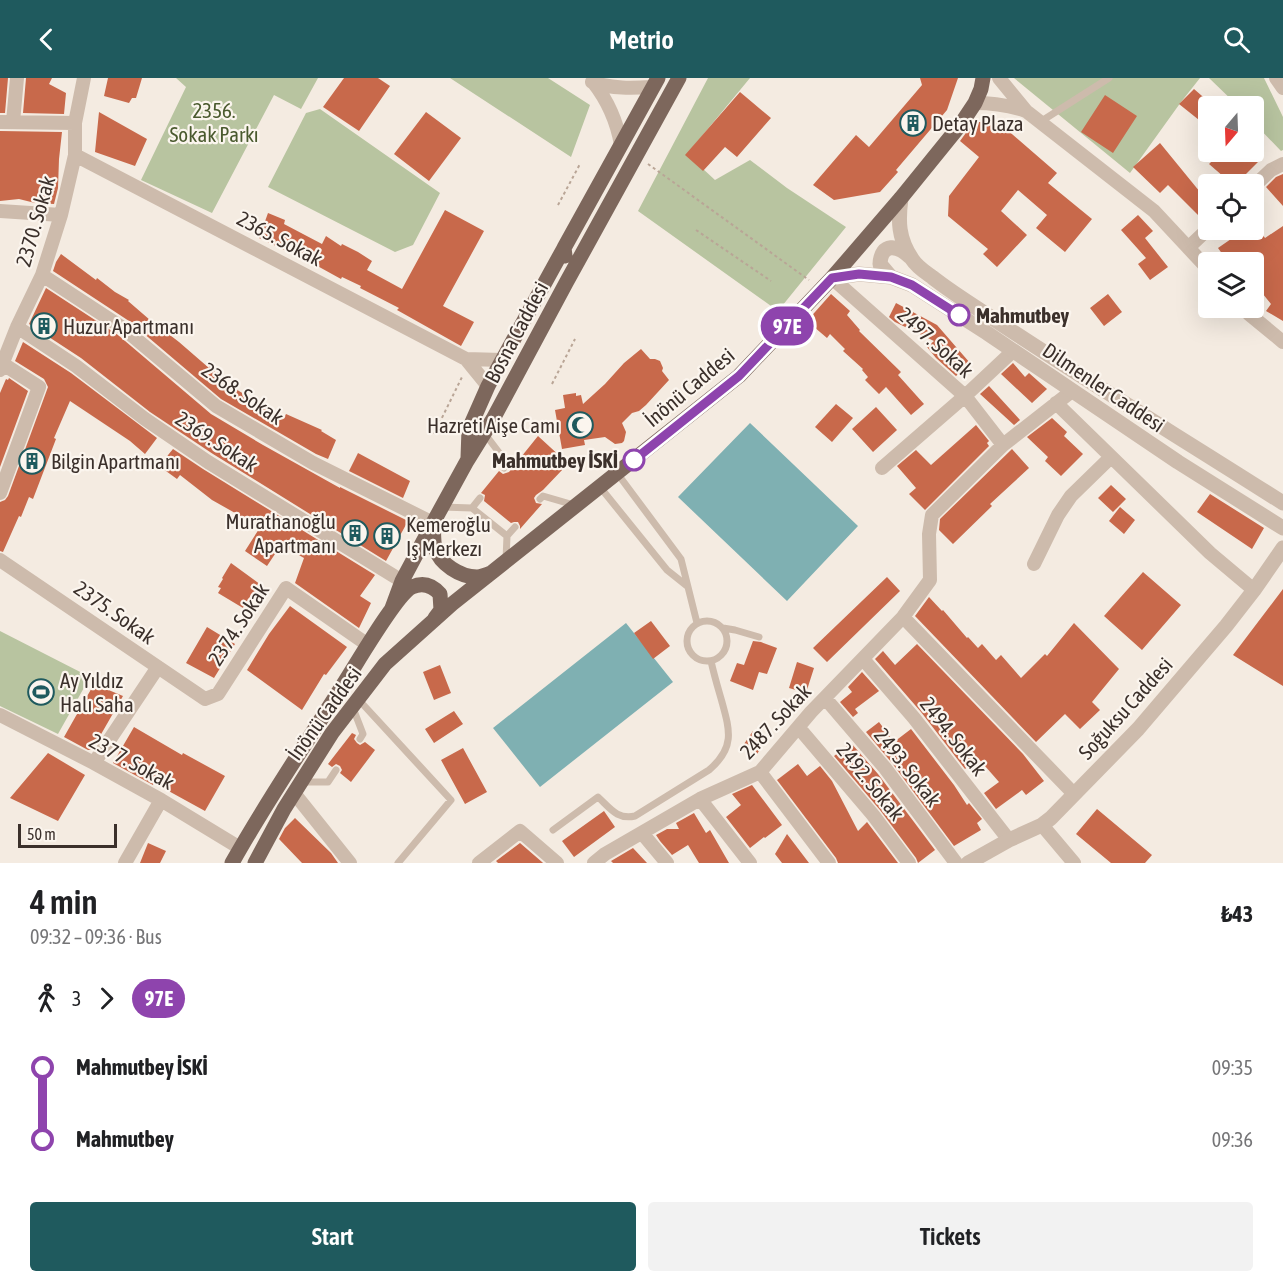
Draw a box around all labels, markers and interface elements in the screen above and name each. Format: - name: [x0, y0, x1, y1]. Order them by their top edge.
- icon: back: [30, 23, 63, 56]
- icon: search: [1220, 23, 1253, 56]
- text: Metrio: [609, 24, 674, 55]
- north arrow: [1198, 96, 1264, 162]
- map controls: [1198, 96, 1264, 318]
- park label: 2356. Sokak Parkı: [169, 98, 259, 146]
- building icon: Detay Plaza: [898, 108, 928, 138]
- place label: Detay Plaza: [932, 111, 1024, 135]
- street label: 2370. Sokak: [11, 173, 59, 269]
- button: locate: [1198, 174, 1264, 240]
- street label: 2365. Sokak: [233, 206, 327, 270]
- button: layers: [1198, 252, 1264, 318]
- street label: Bosna Caddesi: [479, 277, 553, 387]
- street label: 2497. Sokak: [893, 302, 979, 382]
- place label: Mahmutbey: [976, 303, 1070, 327]
- marker: Mahmutbey: [948, 304, 970, 326]
- line badge: 97E: [752, 306, 822, 346]
- building icon: Huzur Apartmanı: [29, 311, 59, 341]
- place label: Huzur Apartmanı: [63, 314, 194, 338]
- text: 97E: [773, 314, 801, 338]
- street label: Dilmenler Caddesi: [1038, 337, 1170, 437]
- street label: İnönü Caddesi: [639, 343, 739, 431]
- street label: 2368. Sokak: [198, 357, 288, 429]
- street label: 2369. Sokak: [171, 406, 263, 476]
- mosque icon: Hazreti Aişe Camı: [565, 410, 595, 440]
- place label: Hazreti Aişe Camı: [427, 413, 560, 437]
- building icon: Bilgin Apartmanı: [17, 446, 47, 476]
- place label: Mahmutbey İSKİ: [492, 448, 618, 472]
- place label: Bilgin Apartmanı: [51, 449, 180, 473]
- marker: Mahmutbey İSKİ: [623, 449, 645, 471]
- place label: Murathanoğlu Apartmanı: [225, 509, 336, 557]
- place label: Kemeroğlu Iş Merkezı: [406, 512, 491, 560]
- building icon: Murathanoğlu Apartmanı: [340, 518, 370, 548]
- building icon: Kemeroğlu Iş Merkezı: [372, 521, 402, 551]
- street label: 2375. Sokak: [70, 575, 160, 649]
- street label: 2374. Sokak: [203, 578, 273, 670]
- street label: Soğuksu Caddesi: [1073, 652, 1177, 764]
- street label: İnönü Caddesi: [282, 662, 366, 764]
- place label: Ay Yıldız Halı Saha: [60, 668, 134, 716]
- sports icon: Ay Yıldız Halı Saha: [26, 677, 56, 707]
- street label: 2487. Sokak: [735, 679, 815, 763]
- street label: 2494. Sokak: [916, 692, 992, 780]
- street label: 2493. Sokak: [870, 723, 946, 811]
- street label: 2377. Sokak: [85, 728, 179, 794]
- street label: 2492. Sokak: [832, 737, 910, 825]
- scale bar: [18, 821, 117, 848]
- text: 50 m: [27, 825, 56, 843]
- text: 4 min: [30, 883, 97, 921]
- text: ₺43: [1221, 901, 1253, 927]
- text: 09:32 – 09:36 · Bus: [30, 925, 162, 948]
- icon: walk: [30, 982, 63, 1015]
- icon: forward: [90, 982, 123, 1015]
- text: 97E: [144, 986, 173, 1010]
- text: 3: [72, 987, 81, 1010]
- text: Mahmutbey İSKİ: [76, 1054, 208, 1080]
- text: 09:35: [1212, 1056, 1253, 1079]
- text: Mahmutbey: [76, 1126, 174, 1152]
- text: 09:36: [1212, 1128, 1253, 1151]
- button: Start: [30, 1202, 636, 1271]
- button: Tickets: [648, 1202, 1253, 1271]

